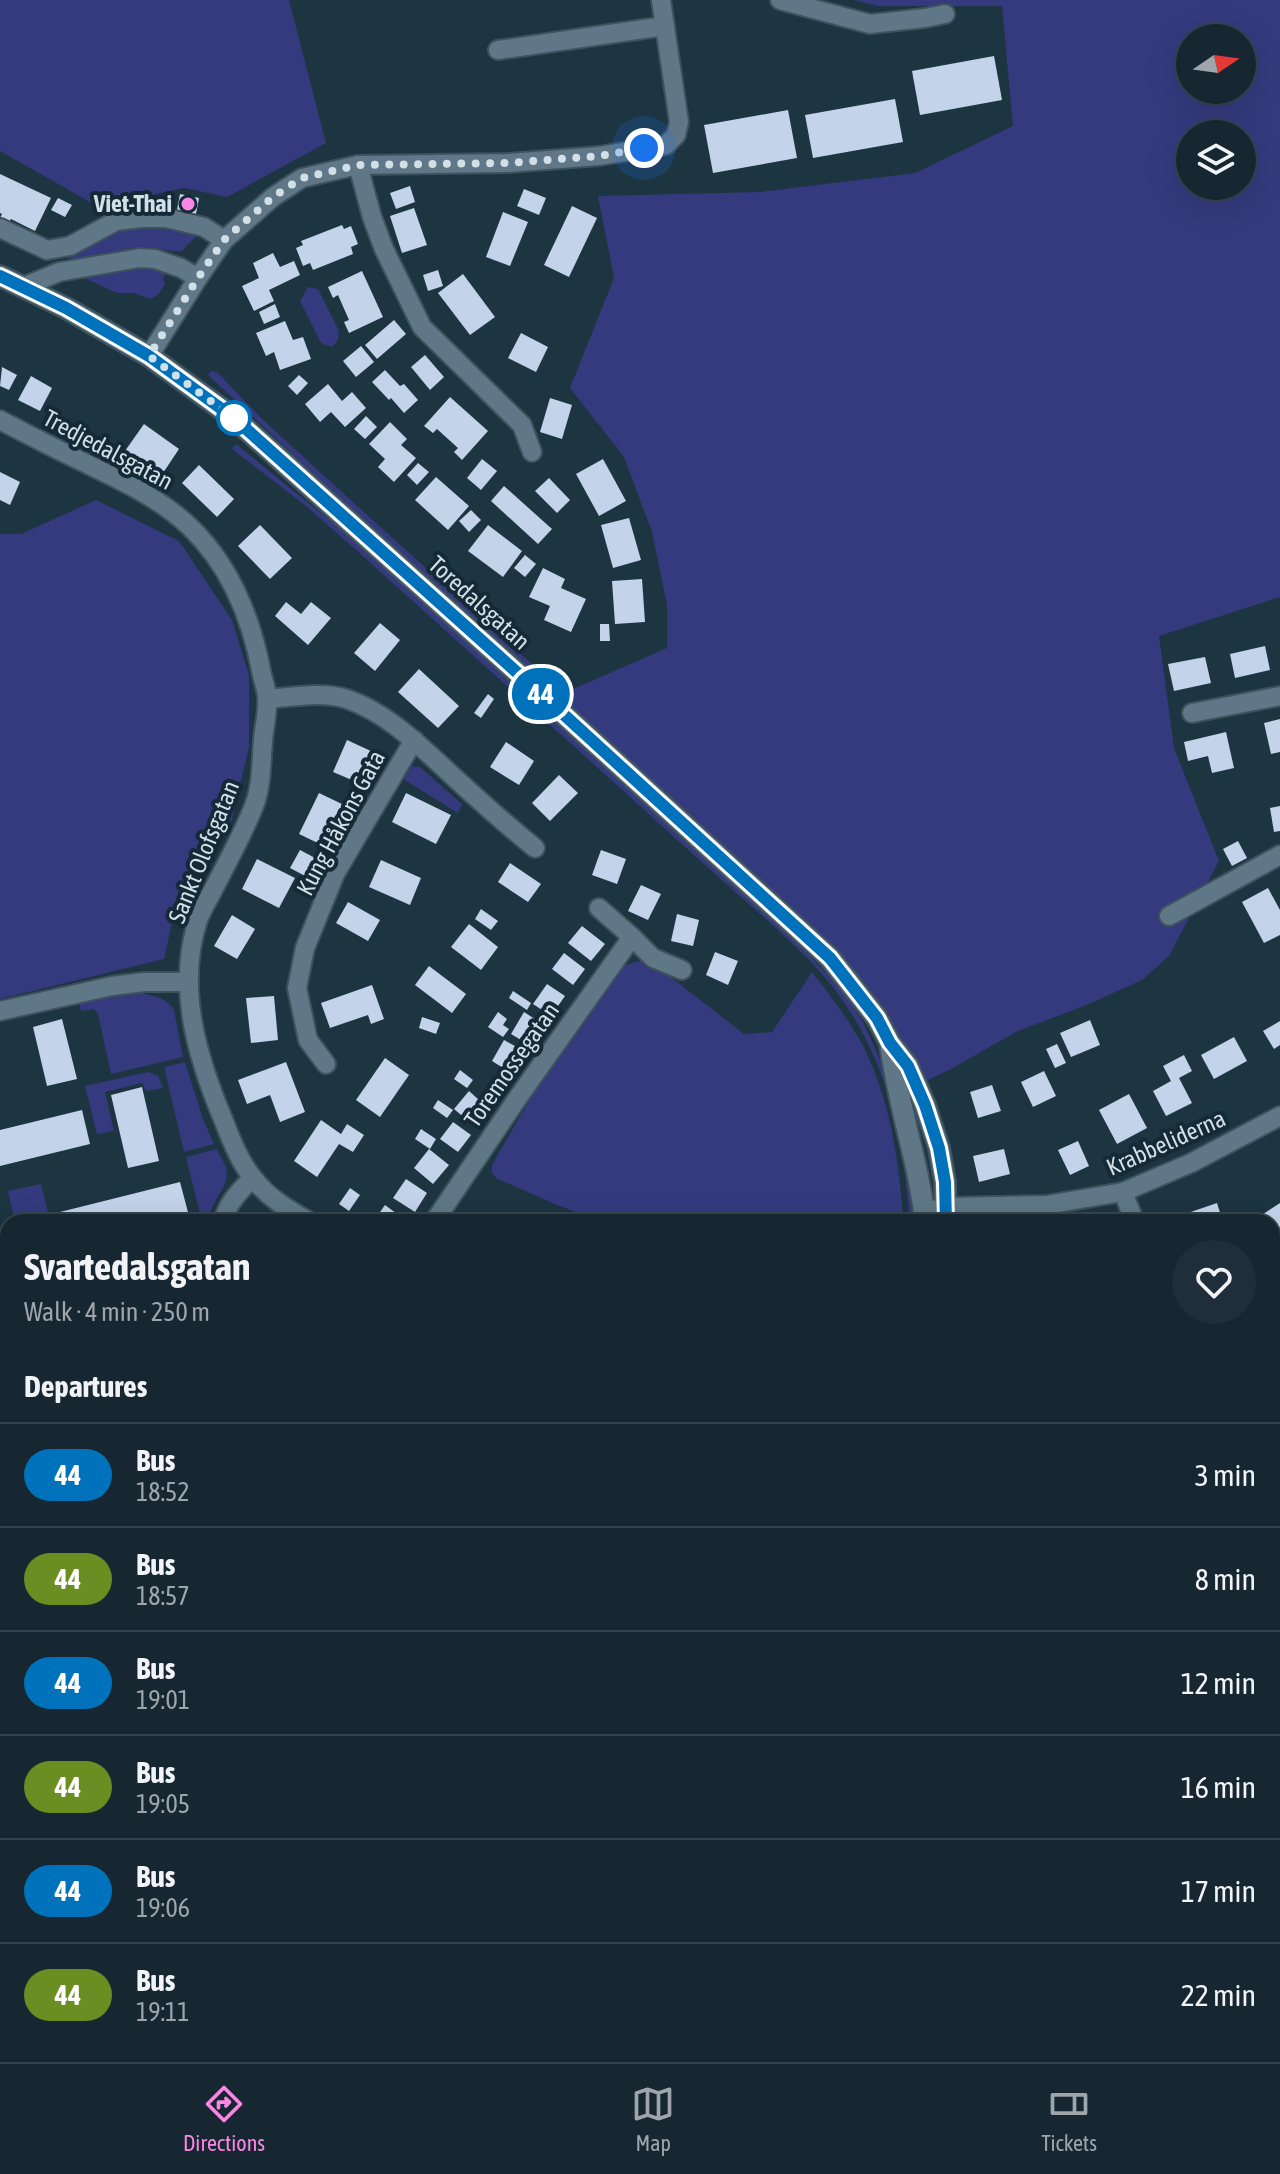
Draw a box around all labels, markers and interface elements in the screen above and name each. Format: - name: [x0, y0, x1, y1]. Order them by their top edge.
- north arrow: [1176, 24, 1256, 104]
- map controls: [1176, 24, 1256, 200]
- button: layers: [1176, 120, 1256, 200]
- your location: [624, 128, 664, 168]
- place label: Viet-Thai: [93, 190, 172, 217]
- marker: Viet-Thai: [179, 195, 197, 213]
- unlabelled marker: [217, 401, 251, 435]
- street label: Tredjedalsgatan: [39, 404, 178, 495]
- street label: Toredalsgatan: [423, 550, 535, 655]
- line badge: 44: [505, 668, 577, 720]
- text: 44: [528, 678, 554, 710]
- street label: Kung Håkons Gata: [291, 746, 390, 900]
- street label: Sankt Olofsgatan: [163, 777, 244, 927]
- street label: Toremossegatan: [459, 997, 564, 1132]
- street label: Krabbeliderna: [1102, 1104, 1229, 1181]
- button: heart: [1172, 1240, 1256, 1324]
- text: Svartedalsgatan: [24, 1245, 250, 1288]
- text: Walk · 4 min · 250 m: [24, 1297, 210, 1327]
- text: Departures: [24, 1369, 147, 1403]
- text: Bus: [136, 1443, 175, 1477]
- text: 3 min: [1195, 1458, 1256, 1492]
- text: 44: [55, 1459, 81, 1491]
- text: 18:52: [136, 1477, 190, 1507]
- text: Bus: [136, 1547, 175, 1581]
- text: 8 min: [1195, 1562, 1256, 1596]
- text: 44: [55, 1563, 81, 1595]
- text: 18:57: [136, 1581, 190, 1611]
- text: Bus: [136, 1651, 175, 1685]
- text: 12 min: [1181, 1666, 1256, 1700]
- text: 44: [55, 1667, 81, 1699]
- text: 19:01: [136, 1685, 190, 1715]
- text: Bus: [136, 1755, 175, 1789]
- text: 16 min: [1181, 1770, 1256, 1804]
- text: 44: [55, 1771, 81, 1803]
- text: 19:05: [136, 1789, 190, 1819]
- text: Bus: [136, 1859, 175, 1893]
- text: 17 min: [1181, 1874, 1256, 1908]
- text: 44: [55, 1875, 81, 1907]
- text: 19:06: [136, 1893, 190, 1923]
- text: Bus: [136, 1963, 175, 1997]
- text: 22 min: [1181, 1978, 1256, 2012]
- text: 44: [55, 1979, 81, 2011]
- text: 19:11: [136, 1997, 190, 2027]
- tab: Directions: [183, 2082, 265, 2156]
- tab: Map: [631, 2082, 675, 2156]
- tab: Tickets: [1041, 2082, 1097, 2156]

